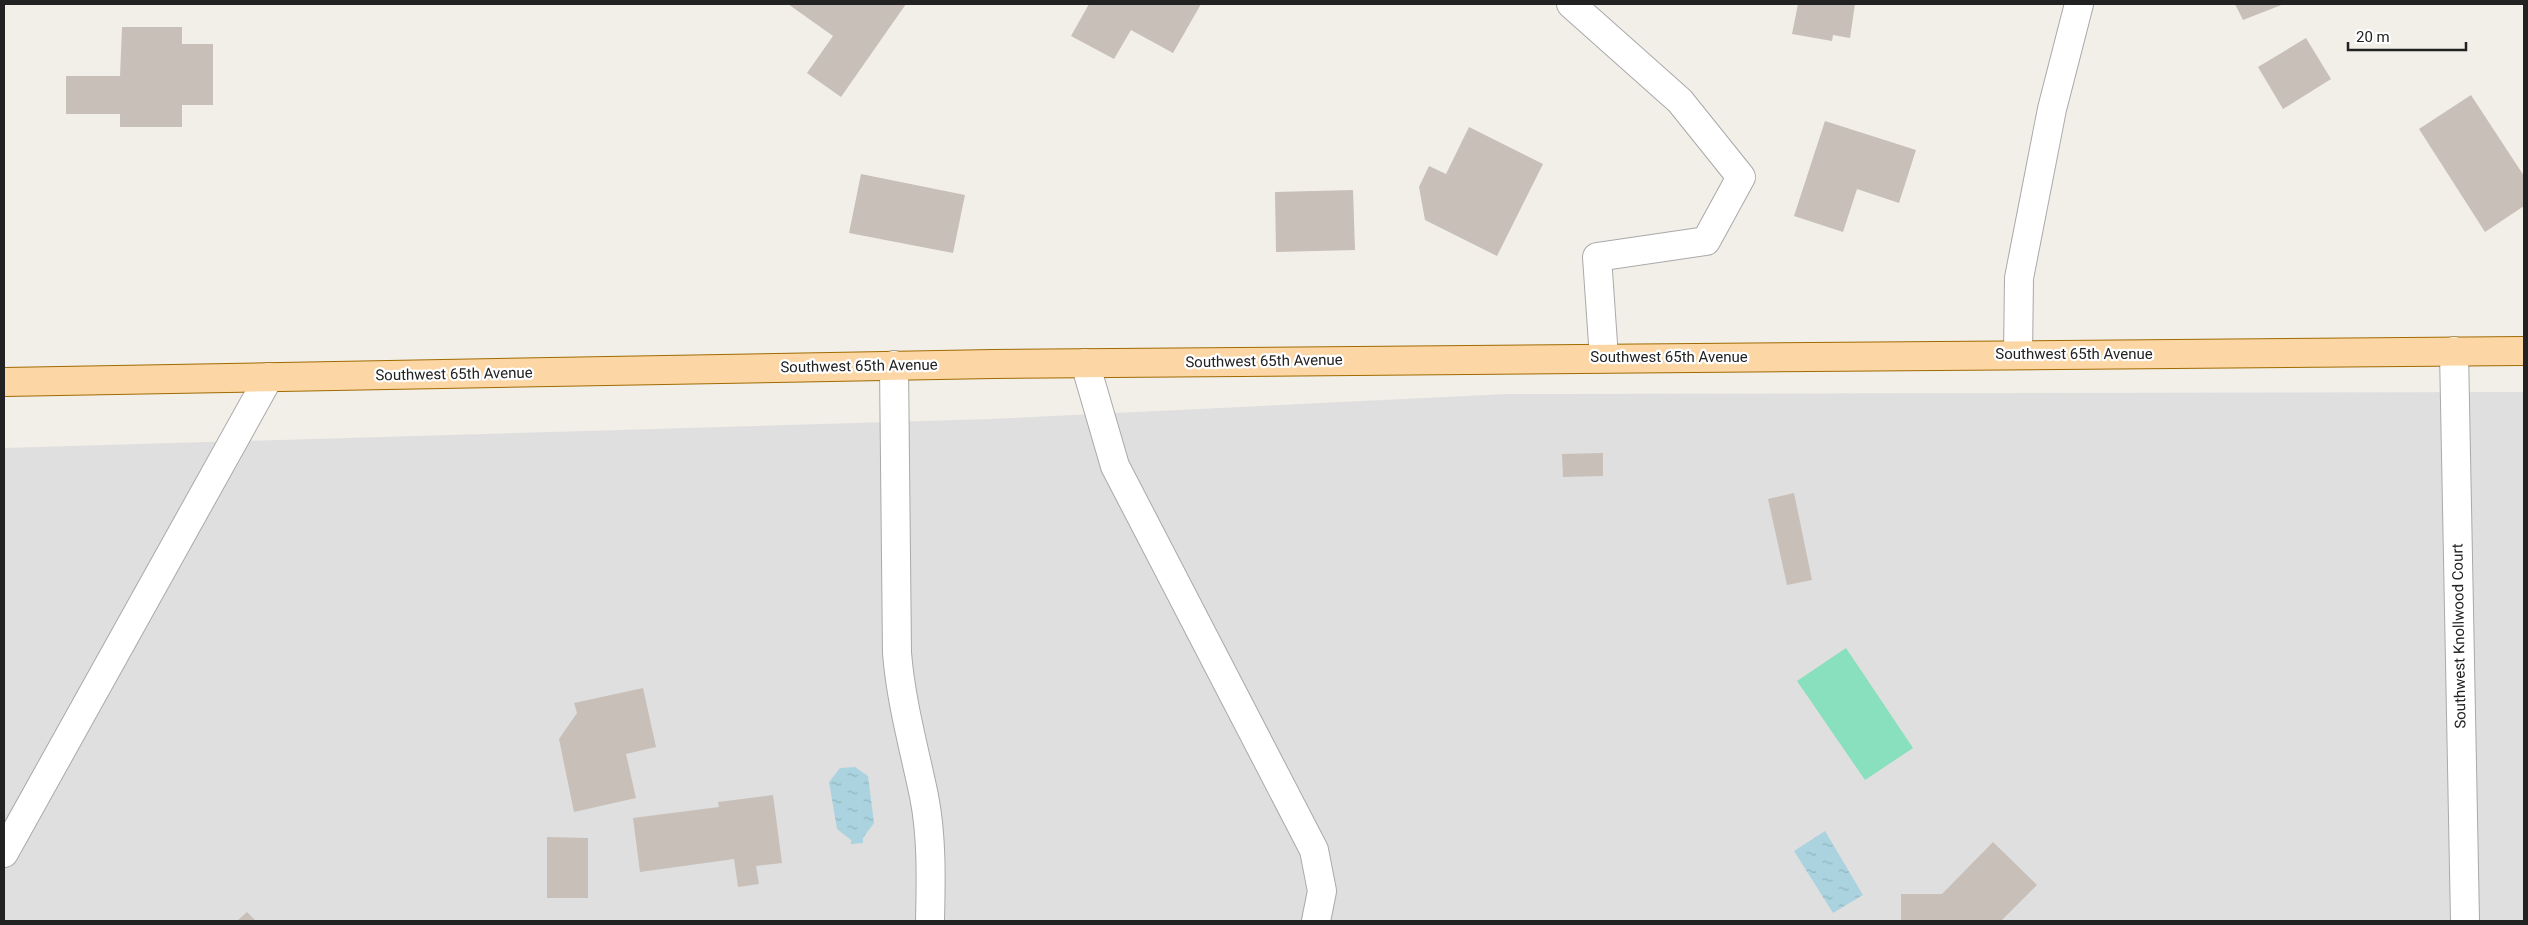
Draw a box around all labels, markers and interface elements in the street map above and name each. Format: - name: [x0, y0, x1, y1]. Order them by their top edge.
- scale bar: [2348, 20, 2466, 52]
- text: 20 m: [2356, 28, 2390, 46]
- street label: Southwest 65th Avenue: [1995, 345, 2153, 363]
- street label: Southwest 65th Avenue: [1590, 348, 1748, 366]
- street label: Southwest 65th Avenue: [1185, 351, 1343, 371]
- street label: Southwest 65th Avenue: [780, 356, 938, 376]
- street label: Southwest 65th Avenue: [375, 364, 533, 384]
- street label: Southwest Knollwood Court: [2448, 543, 2470, 729]

